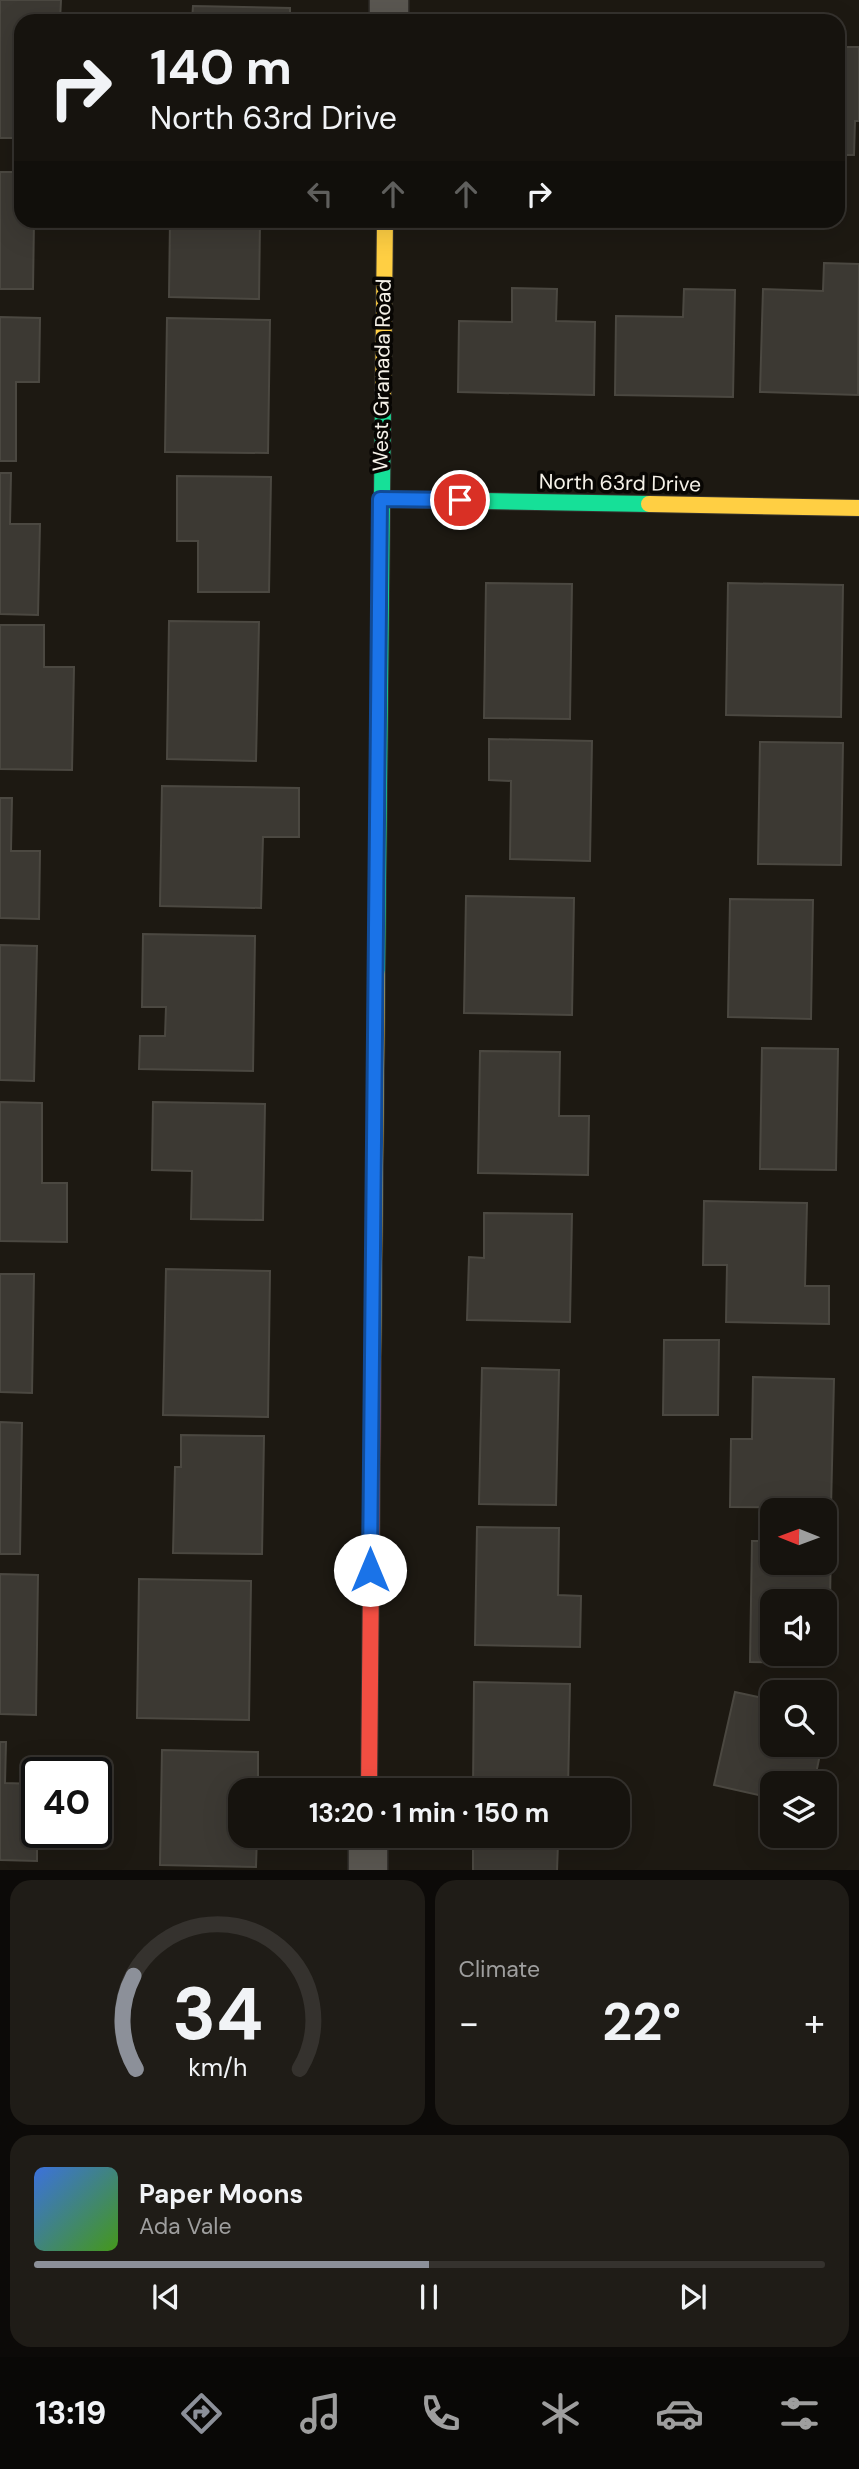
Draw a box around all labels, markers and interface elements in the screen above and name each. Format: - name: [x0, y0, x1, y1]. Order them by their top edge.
- text: 140 m: [150, 35, 292, 99]
- icon: right: [35, 42, 126, 133]
- text: North 63rd Drive: [150, 97, 397, 139]
- icon: left: [301, 175, 339, 213]
- icon: ahead: [374, 175, 412, 213]
- icon: ahead: [447, 175, 485, 213]
- icon: right: [520, 175, 558, 213]
- street label: West Granada Road: [366, 278, 398, 472]
- street label: North 63rd Drive: [539, 468, 701, 498]
- pin: [430, 470, 490, 530]
- icon: arrive: [441, 481, 479, 519]
- north arrow: [760, 1498, 836, 1575]
- map controls: [760, 1498, 837, 1848]
- position arrow: [333, 1533, 407, 1607]
- button: sound: [760, 1589, 837, 1666]
- button: search: [760, 1680, 837, 1757]
- speed limit sign: 40: [21, 1757, 112, 1848]
- button: layers: [760, 1771, 837, 1848]
- text: 13:20 · 1 min · 150 m: [309, 1796, 549, 1830]
- text: Climate: [459, 1954, 540, 1984]
- text: 34: [172, 1967, 263, 2062]
- text: 22°: [602, 1988, 681, 2056]
- text: −: [459, 1998, 479, 2048]
- text: +: [804, 1998, 825, 2048]
- text: km/h: [188, 2050, 247, 2083]
- text: Paper Moons: [139, 2177, 303, 2211]
- text: Ada Vale: [139, 2211, 232, 2241]
- icon: previous: [147, 2278, 185, 2316]
- icon: pause: [410, 2278, 448, 2316]
- icon: next: [674, 2278, 712, 2316]
- icon: directions: [177, 2389, 226, 2438]
- icon: music: [296, 2389, 345, 2438]
- icon: phone: [416, 2389, 465, 2438]
- icon: climate: [536, 2389, 585, 2438]
- icon: car: [655, 2389, 704, 2438]
- icon: filters: [775, 2389, 824, 2438]
- text: 13:19: [35, 2392, 106, 2434]

